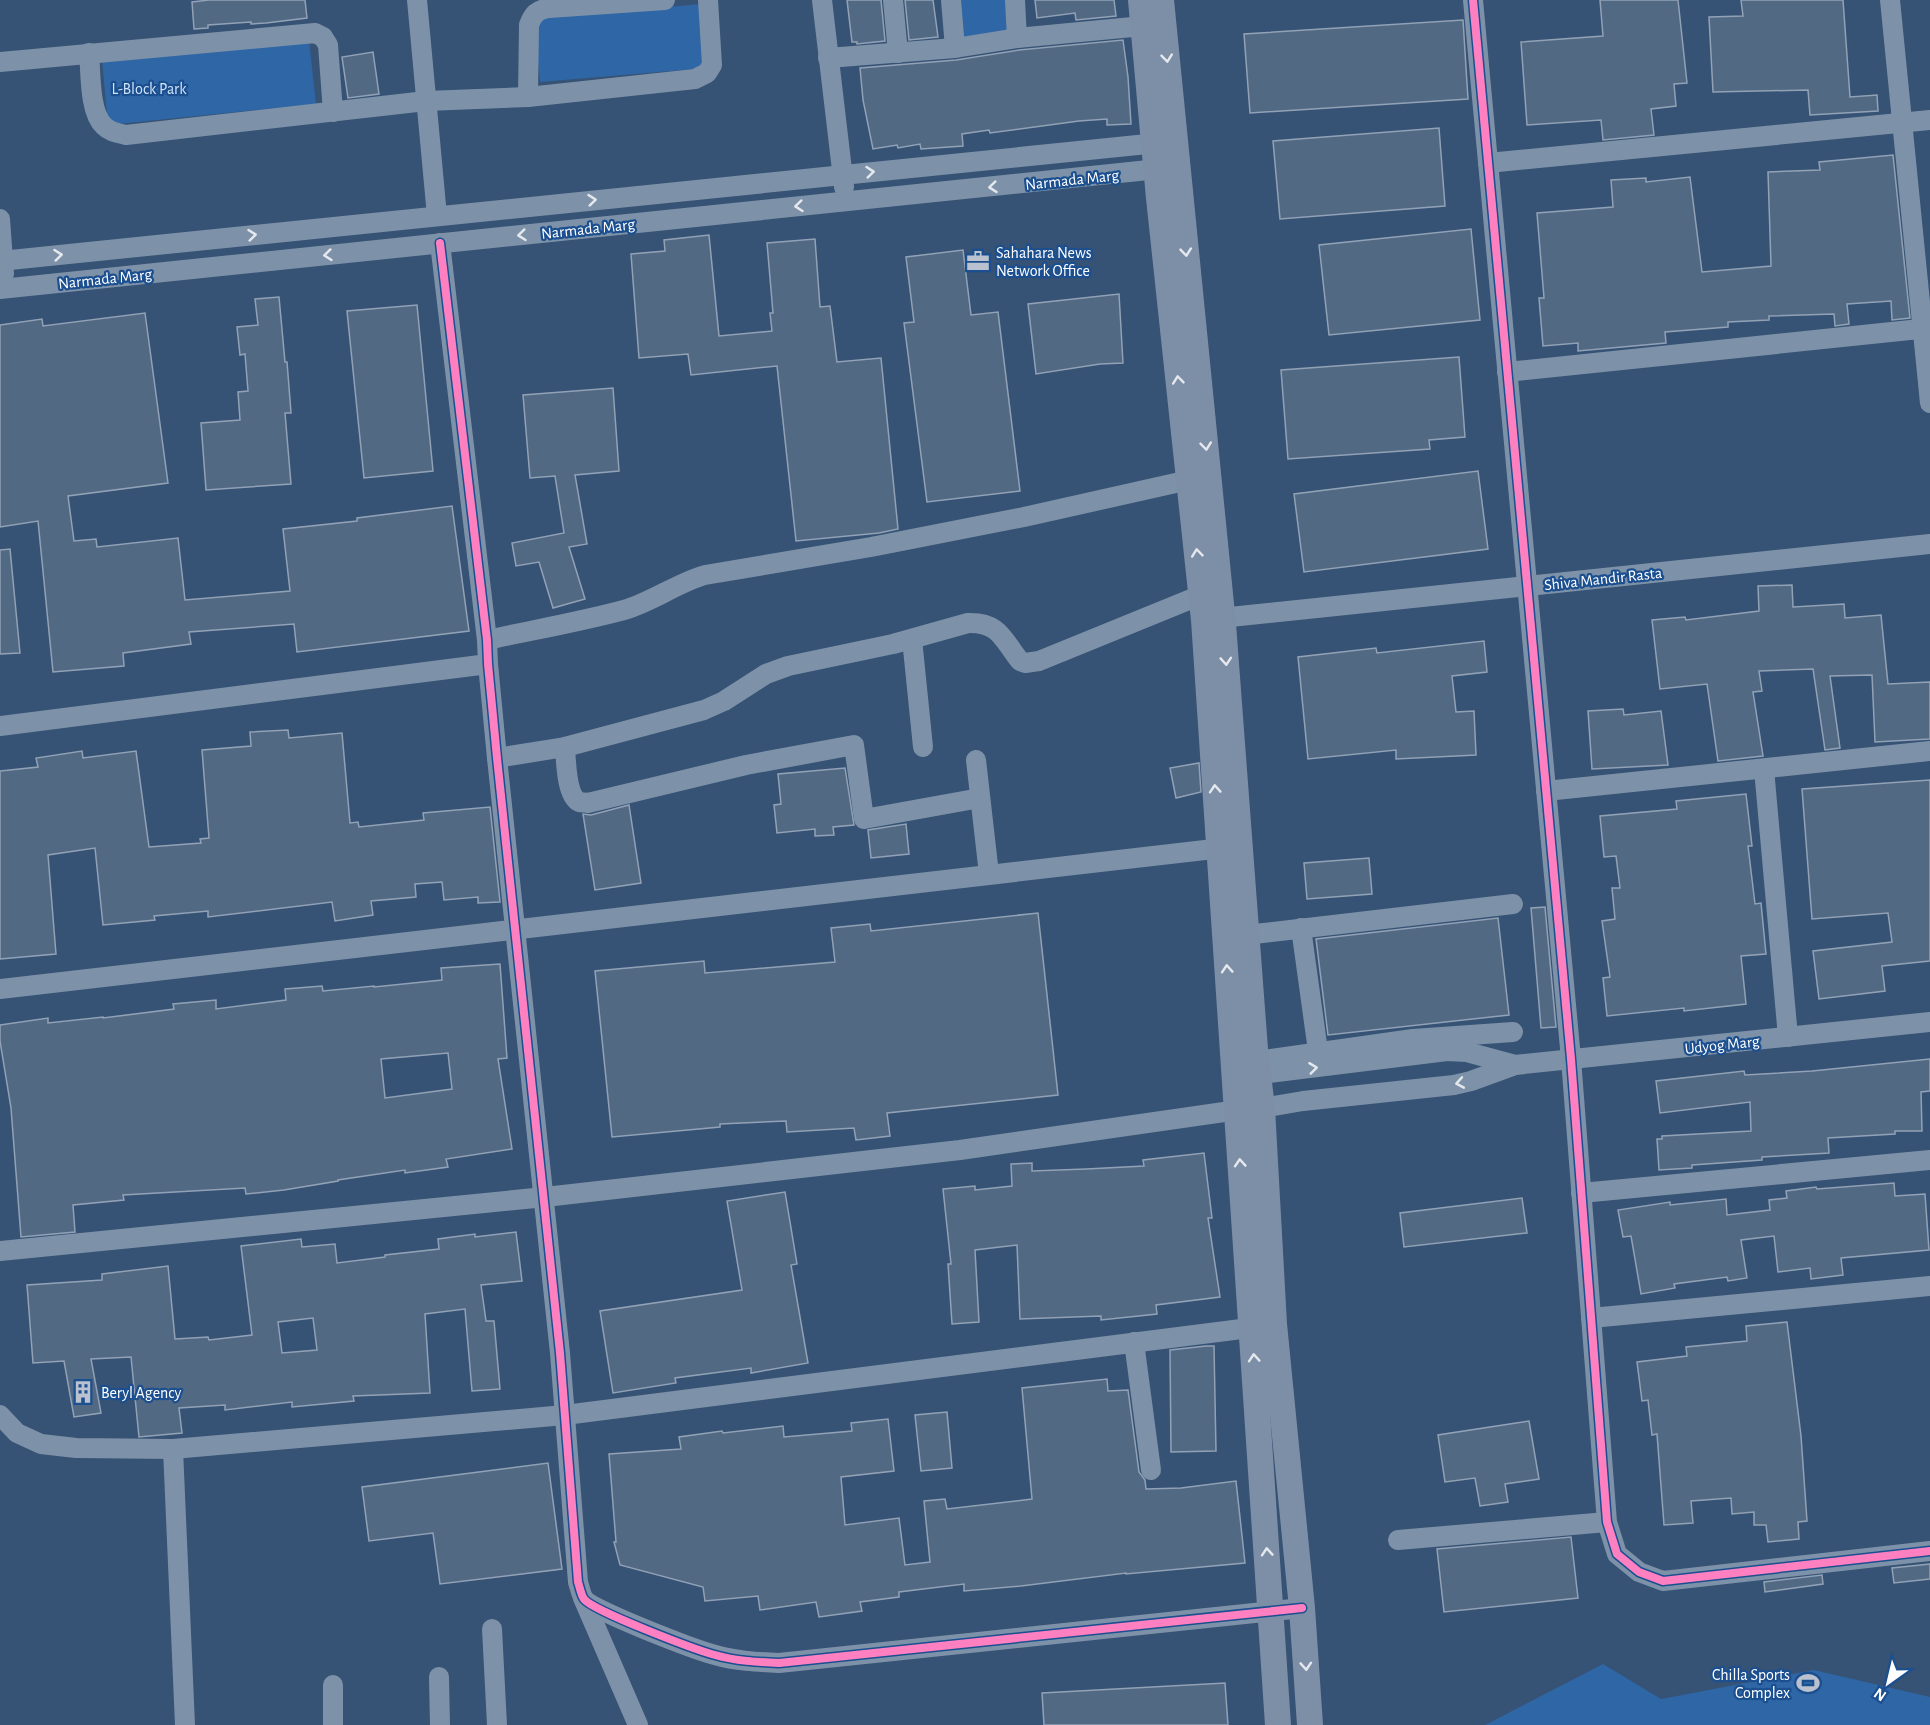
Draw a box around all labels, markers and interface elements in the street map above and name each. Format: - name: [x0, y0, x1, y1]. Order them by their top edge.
- one-way arrow: [1160, 54, 1173, 63]
- park label: L-Block Park: [111, 81, 187, 97]
- one-way arrow: [865, 166, 874, 179]
- street label: Narmada Marg: [1024, 167, 1120, 193]
- one-way arrow: [989, 180, 998, 192]
- one-way arrow: [588, 194, 597, 207]
- one-way arrow: [795, 199, 804, 212]
- street label: Narmada Marg: [540, 216, 636, 242]
- one-way arrow: [517, 228, 526, 241]
- one-way arrow: [248, 229, 257, 242]
- place label: Sahahara News Network Office: [996, 245, 1092, 279]
- one-way arrow: [323, 248, 332, 261]
- office icon: Sahahara News Network Office: [965, 248, 991, 274]
- one-way arrow: [1179, 248, 1191, 257]
- one-way arrow: [54, 249, 63, 262]
- street label: Narmada Marg: [57, 266, 153, 292]
- one-way arrow: [1173, 376, 1185, 385]
- one-way arrow: [1199, 442, 1211, 451]
- one-way arrow: [1191, 549, 1204, 558]
- street label: Shiva Mandir Rasta: [1543, 565, 1663, 593]
- one-way arrow: [1219, 657, 1232, 666]
- one-way arrow: [1209, 785, 1222, 794]
- one-way arrow: [1221, 964, 1234, 973]
- street label: Udyog Marg: [1684, 1033, 1761, 1058]
- one-way arrow: [1308, 1062, 1318, 1074]
- one-way arrow: [1455, 1077, 1464, 1089]
- one-way arrow: [1234, 1159, 1247, 1168]
- one-way arrow: [1248, 1353, 1261, 1362]
- building icon: Beryl Agency: [70, 1379, 96, 1405]
- place label: Beryl Agency: [101, 1385, 181, 1402]
- one-way arrow: [1261, 1548, 1274, 1557]
- north arrow: [1858, 1653, 1918, 1713]
- one-way arrow: [1299, 1662, 1312, 1671]
- place label: Chilla Sports Complex: [1712, 1667, 1790, 1701]
- sports icon: Chilla Sports Complex: [1795, 1670, 1821, 1696]
- text: N: [1871, 1685, 1889, 1704]

